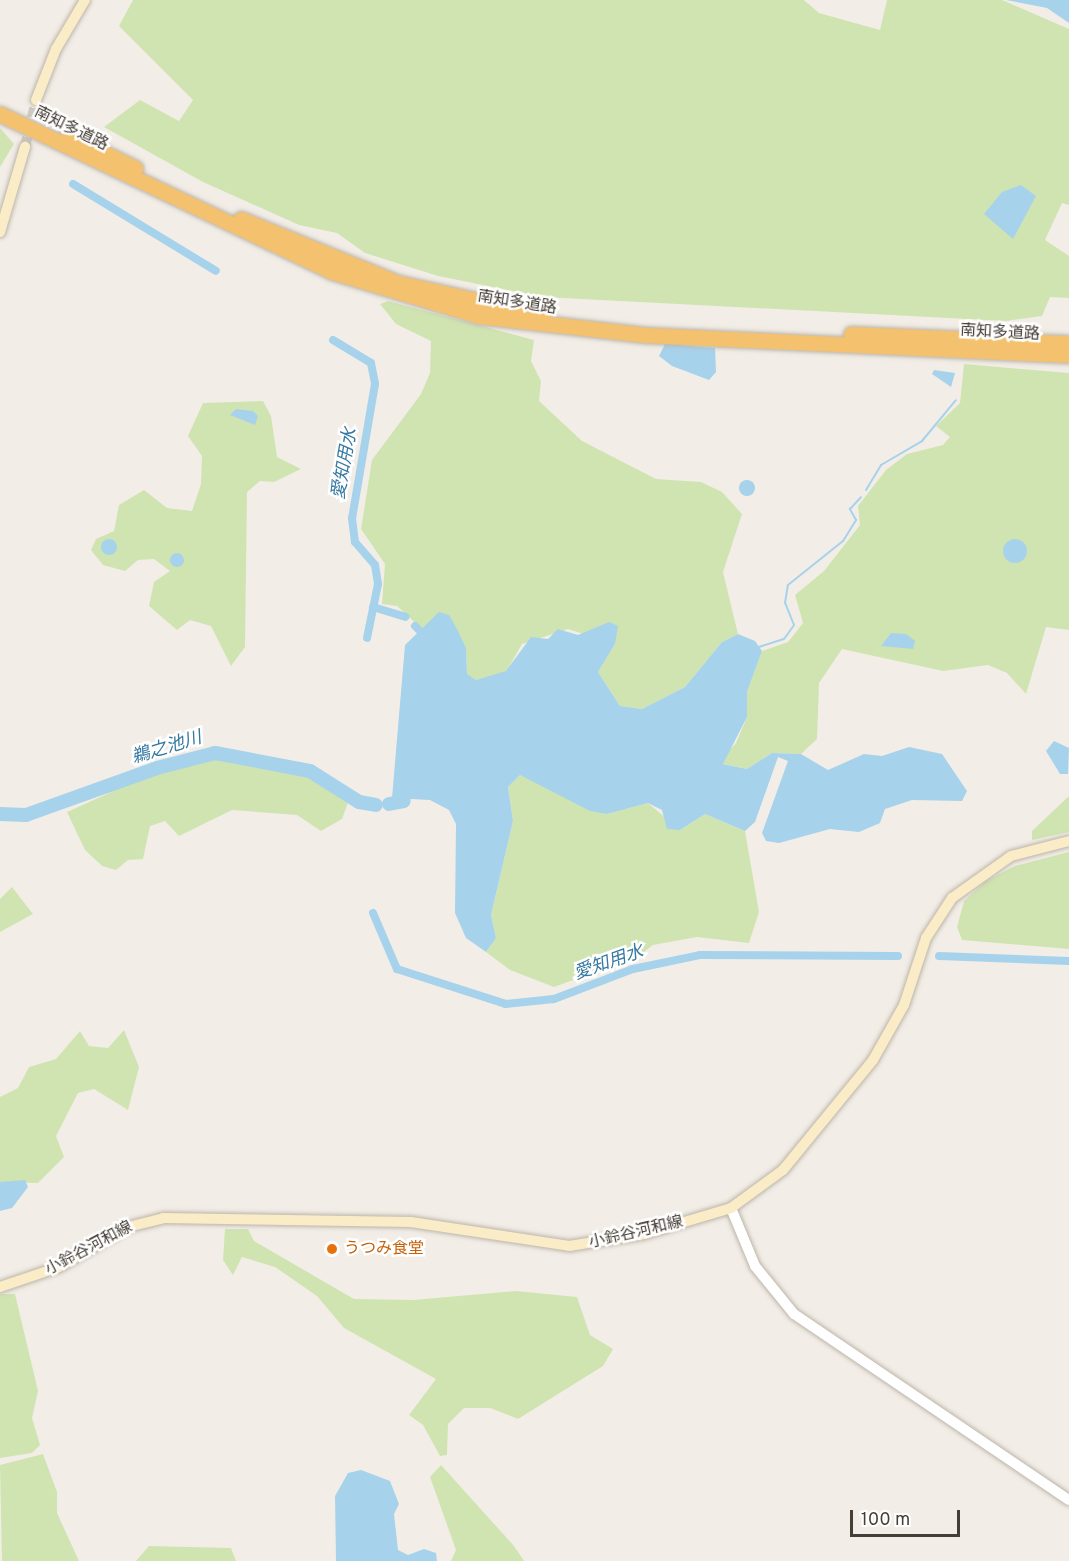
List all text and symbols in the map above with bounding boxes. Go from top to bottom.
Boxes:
street label: 南知多道路 [31,103,111,155]
street label: 南知多道路 [476,287,558,319]
street label: 南知多道路 [960,321,1040,345]
water label: 愛知用水 [329,427,363,501]
water label: 鵜之池川 [129,728,205,770]
water label: 愛知用水 [571,942,647,986]
street label: 小鈴谷河和線 [587,1213,685,1253]
street label: 小鈴谷河和線 [42,1218,136,1280]
place label: うつみ食堂 [344,1239,424,1259]
marker: うつみ食堂 [325,1242,339,1256]
scale bar [853,1498,962,1536]
text: 100 m [861,1509,910,1532]

